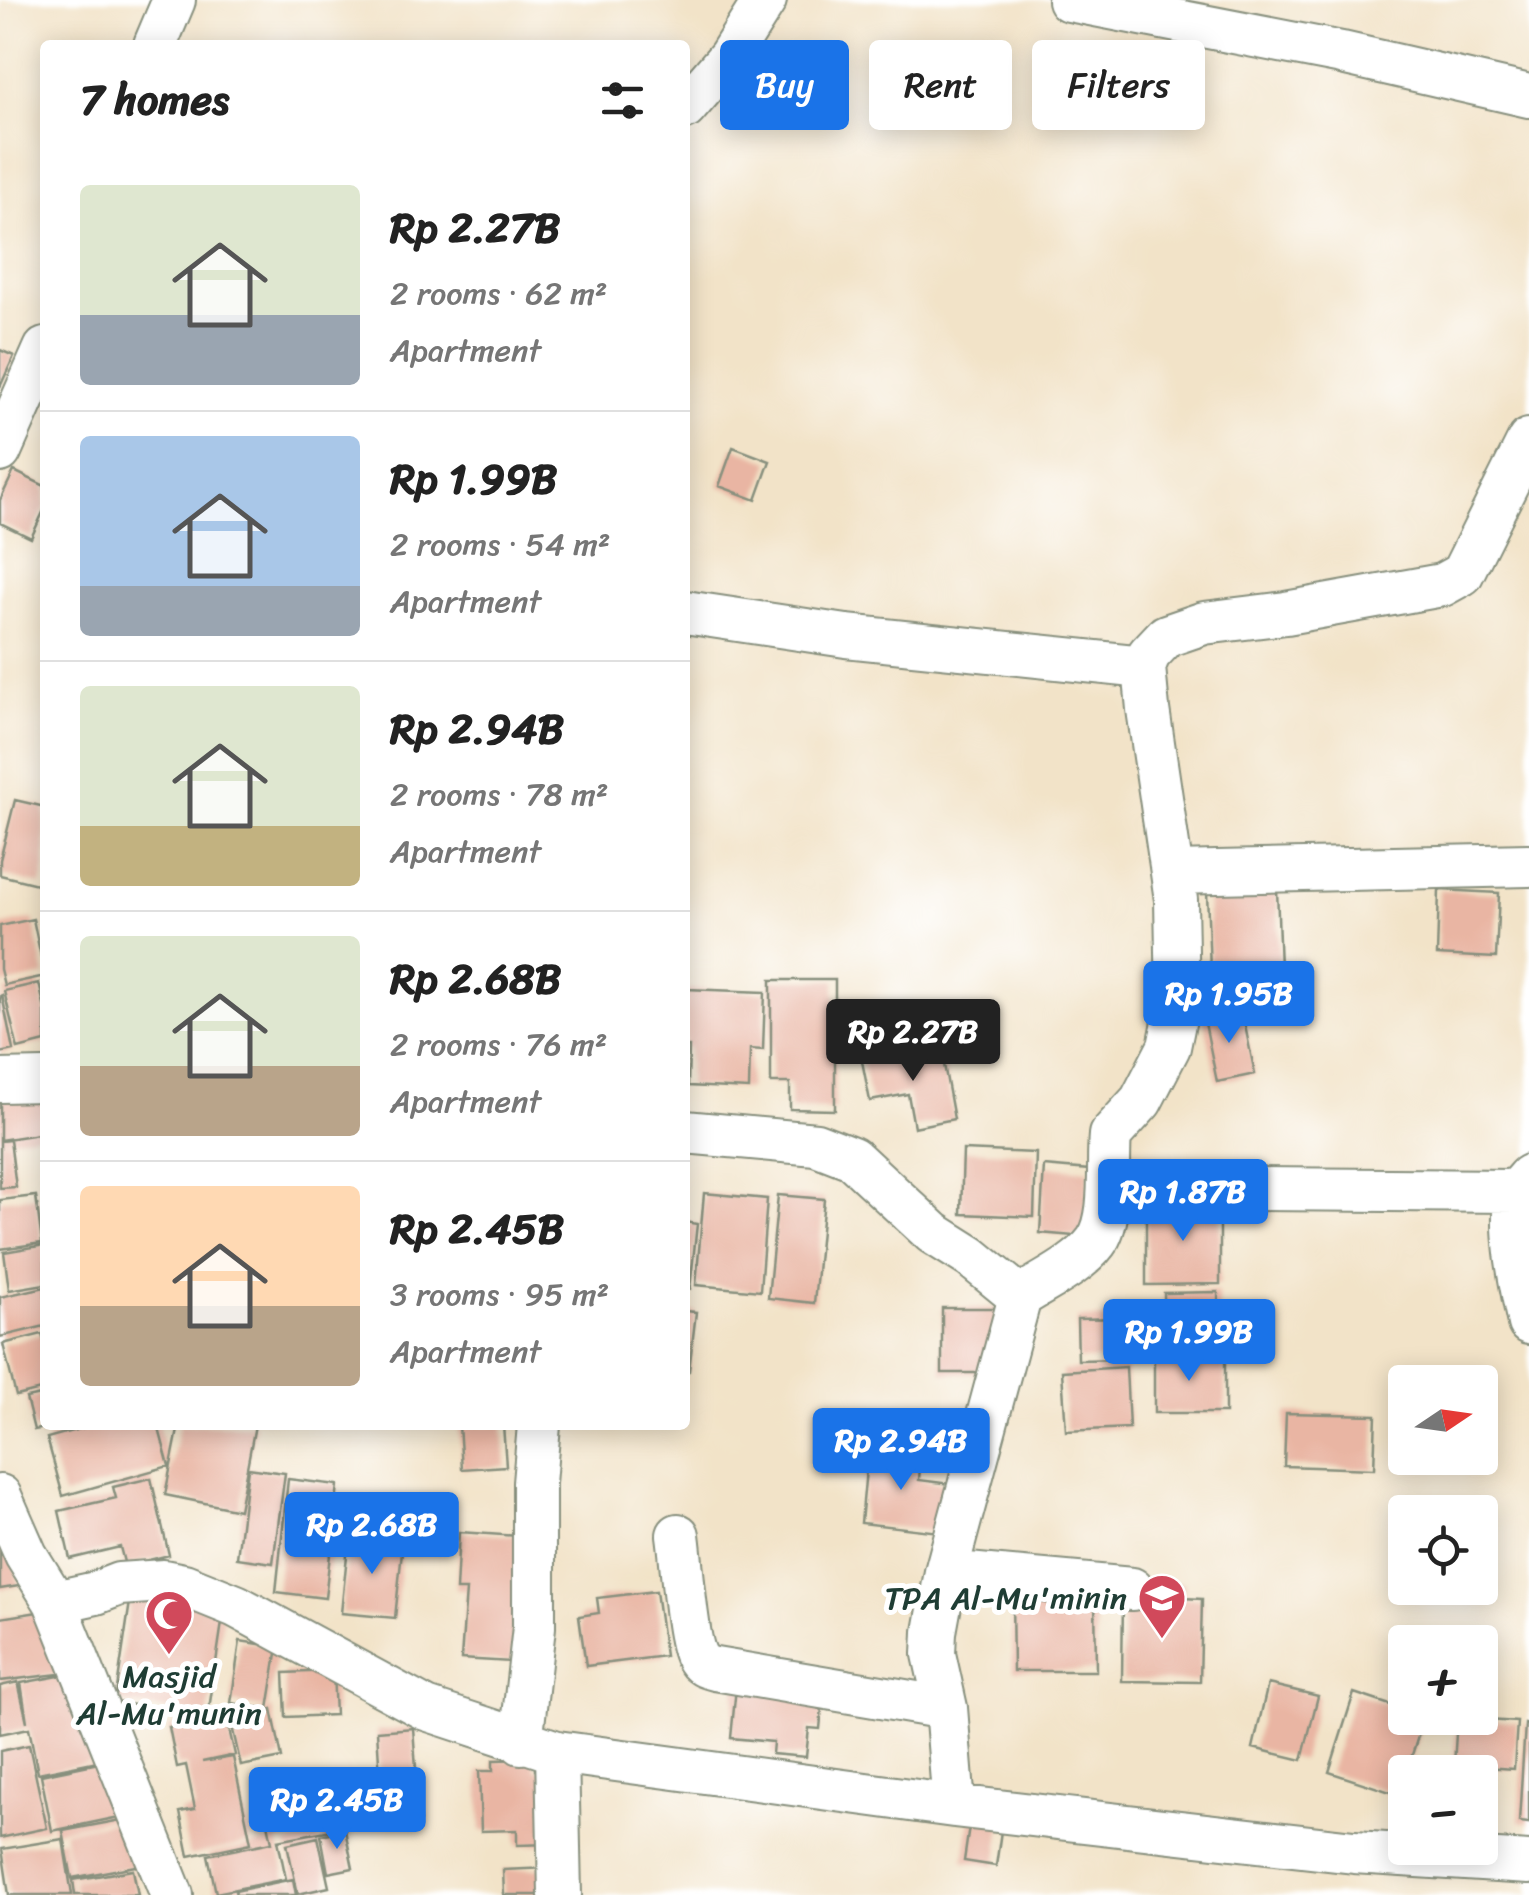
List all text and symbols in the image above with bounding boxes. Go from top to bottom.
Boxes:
chip: Buy [720,40,849,130]
chip: Rent [869,40,1012,130]
chip: Filters [1032,40,1205,130]
text: 7 homes [80,63,229,137]
icon: filters [595,73,650,128]
text: Rp 2.27B [390,191,560,265]
icon: home [160,225,280,345]
text: 2 rooms · 62 m² [390,265,607,322]
text: Apartment [390,322,541,379]
text: Rp 1.99B [390,442,557,516]
icon: home [160,476,280,596]
text: 2 rooms · 54 m² [390,516,610,573]
text: Apartment [390,573,541,630]
text: Rp 2.94B [390,692,564,766]
icon: home [160,726,280,846]
text: 2 rooms · 78 m² [390,766,608,823]
text: Apartment [390,823,541,880]
text: Rp 2.68B [390,942,561,1016]
pin: Rp 1.95B [1126,961,1332,1046]
text: Rp 1.95B [1165,965,1293,1022]
icon: home [160,976,280,1096]
pin: Rp 2.27B [810,999,1016,1084]
text: Rp 2.27B [848,1003,978,1060]
text: 2 rooms · 76 m² [390,1016,607,1073]
text: Apartment [390,1073,541,1130]
pin: Rp 1.87B [1080,1159,1286,1244]
text: Rp 1.87B [1120,1163,1246,1220]
text: Rp 2.45B [390,1192,564,1266]
icon: home [160,1226,280,1346]
text: 3 rooms · 95 m² [390,1266,609,1323]
pin: Rp 1.99B [1086,1299,1292,1384]
text: Rp 1.99B [1125,1303,1253,1360]
text: Apartment [390,1323,541,1380]
north arrow [1388,1365,1498,1475]
map controls [1388,1365,1498,1865]
pin: Rp 2.94B [798,1408,1004,1493]
text: Rp 2.94B [835,1412,967,1469]
pin: Rp 2.68B [269,1492,475,1577]
button: locate [1388,1495,1498,1605]
text: Rp 2.68B [307,1496,437,1553]
place label: TPA Al-Mu'minin [884,1570,1127,1627]
school or university icon: TPA Al-Mu'minin [1136,1572,1188,1640]
mosque icon: Masjid Al-Mu'munin [143,1588,195,1656]
button: + [1388,1625,1498,1735]
place label: Masjid Al-Mu'munin [75,1648,262,1742]
button: − [1388,1755,1498,1865]
pin: Rp 2.45B [234,1767,440,1852]
text: Rp 2.45B [271,1771,403,1828]

